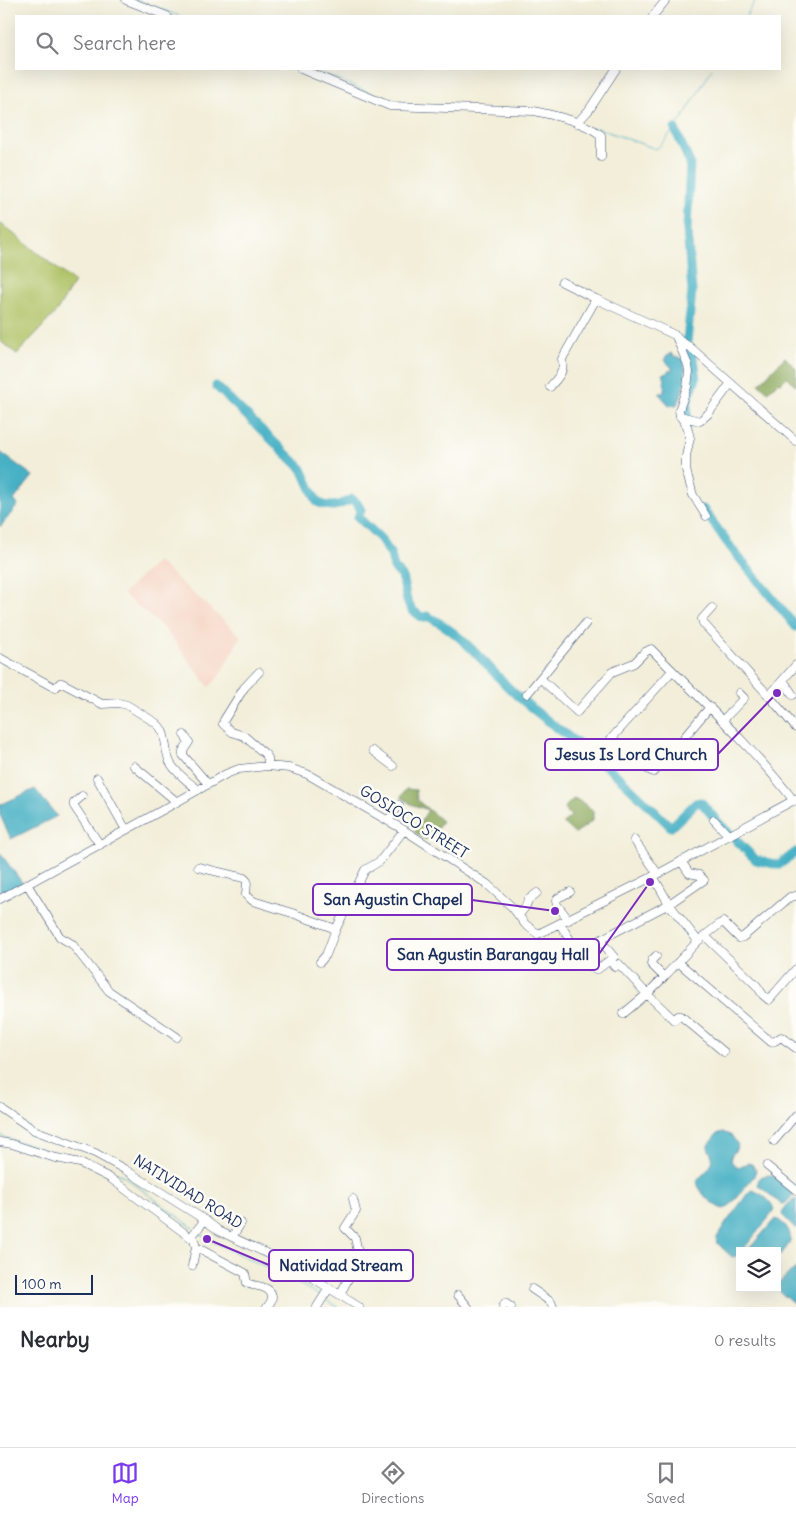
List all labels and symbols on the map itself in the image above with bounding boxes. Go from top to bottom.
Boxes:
callout: Jesus Is Lord Church [545,739,718,770]
text: Jesus Is Lord Church [555,744,707,764]
street label: GOSIOCO STREET [356,781,472,863]
callout: San Agustin Chapel [313,884,472,915]
text: San Agustin Chapel [323,889,463,910]
callout: San Agustin Barangay Hall [387,939,599,970]
text: San Agustin Barangay Hall [397,944,589,965]
street label: NATIVIDAD ROAD [130,1150,246,1233]
callout: Natividad Stream [269,1250,413,1281]
text: Natividad Stream [279,1255,403,1275]
scale bar [15,1272,92,1295]

